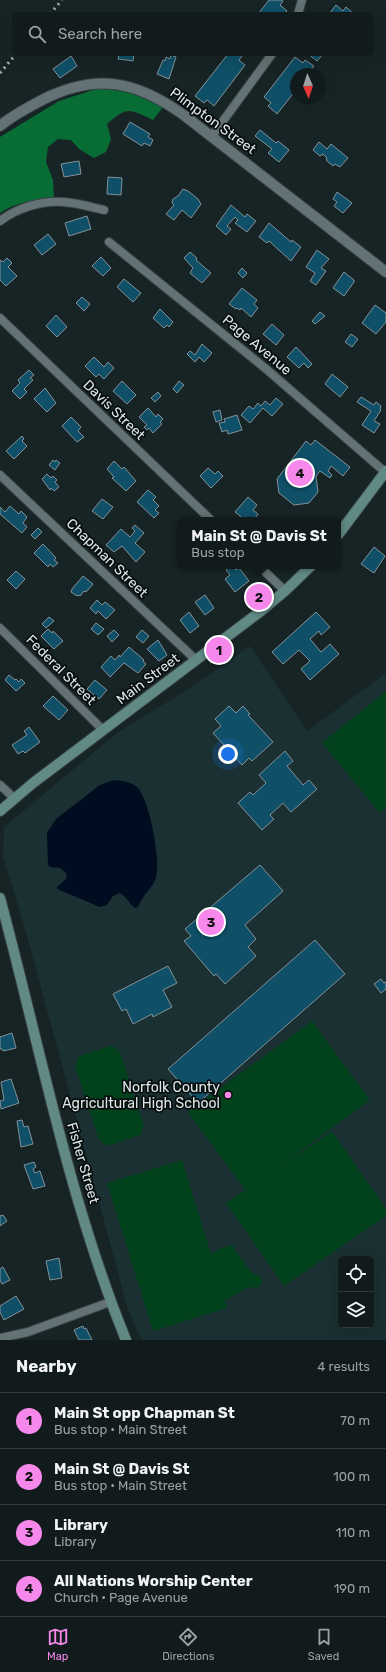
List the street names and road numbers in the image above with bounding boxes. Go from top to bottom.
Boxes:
street label: Plimpton Street [167,84,260,158]
street label: Page Avenue [219,311,295,379]
street label: Davis Street [80,376,149,444]
street label: Chapman Street [63,515,152,601]
street label: Federal Street [22,631,100,709]
street label: Main Street [113,649,183,708]
street label: Fisher Street [63,1120,103,1206]

